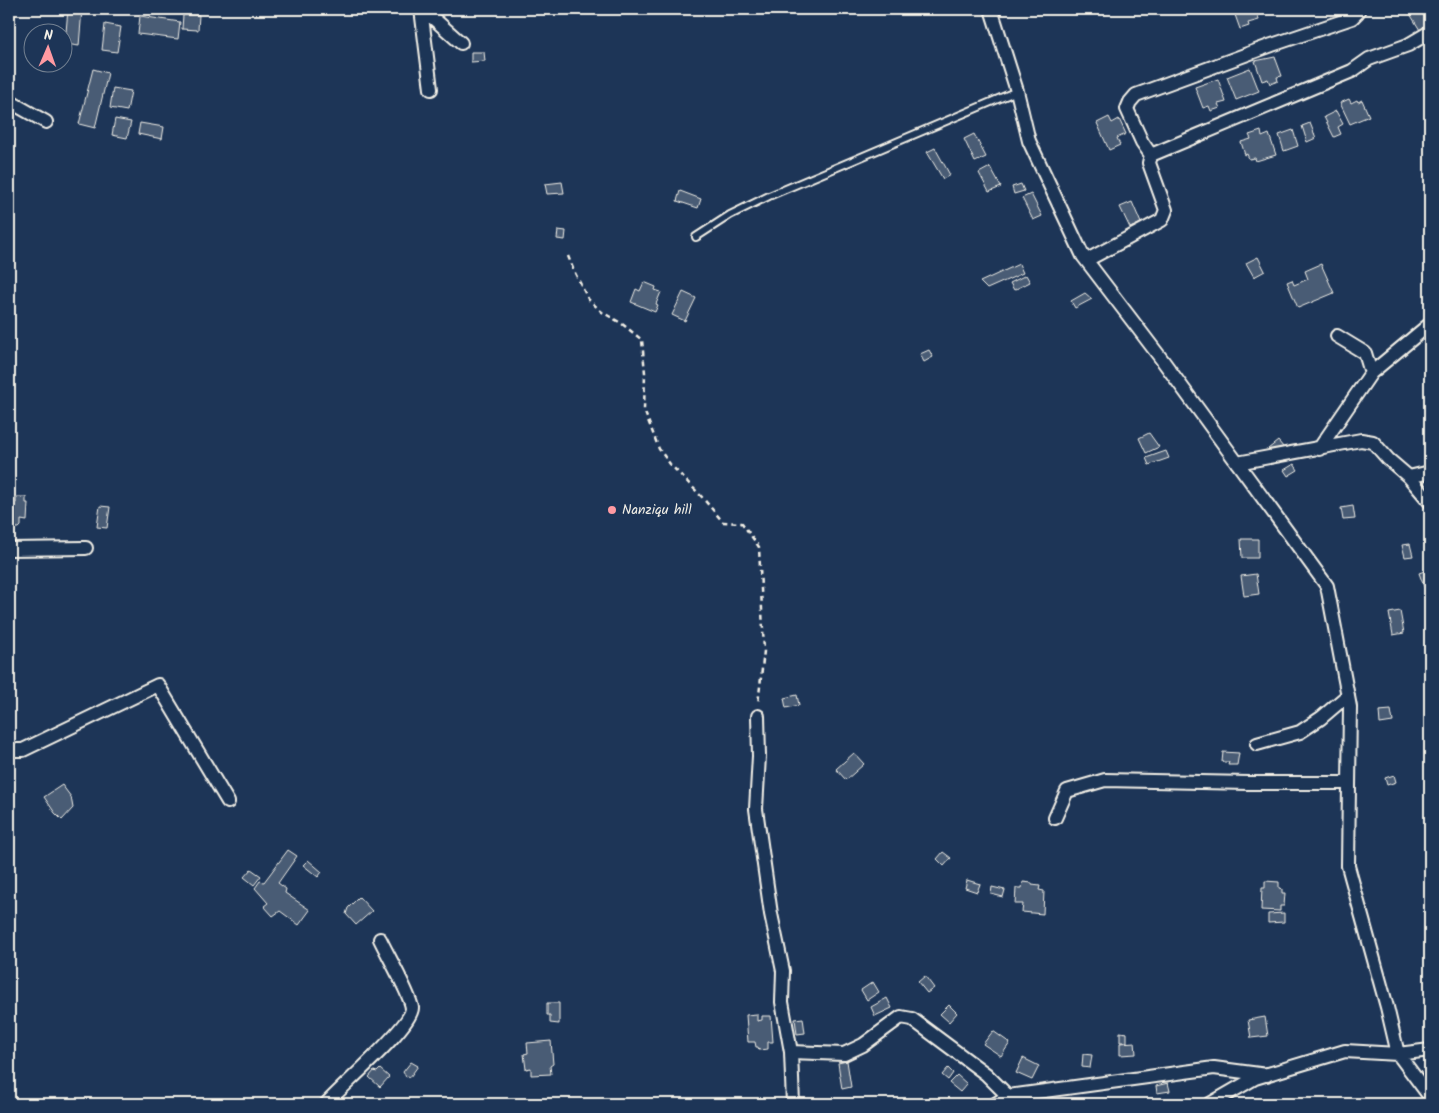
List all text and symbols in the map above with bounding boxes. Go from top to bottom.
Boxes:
north arrow [22,22,72,72]
text: N [44,25,53,47]
place label: Nanziqu hill [622,499,692,521]
marker: Nanziqu hill [606,504,618,516]

